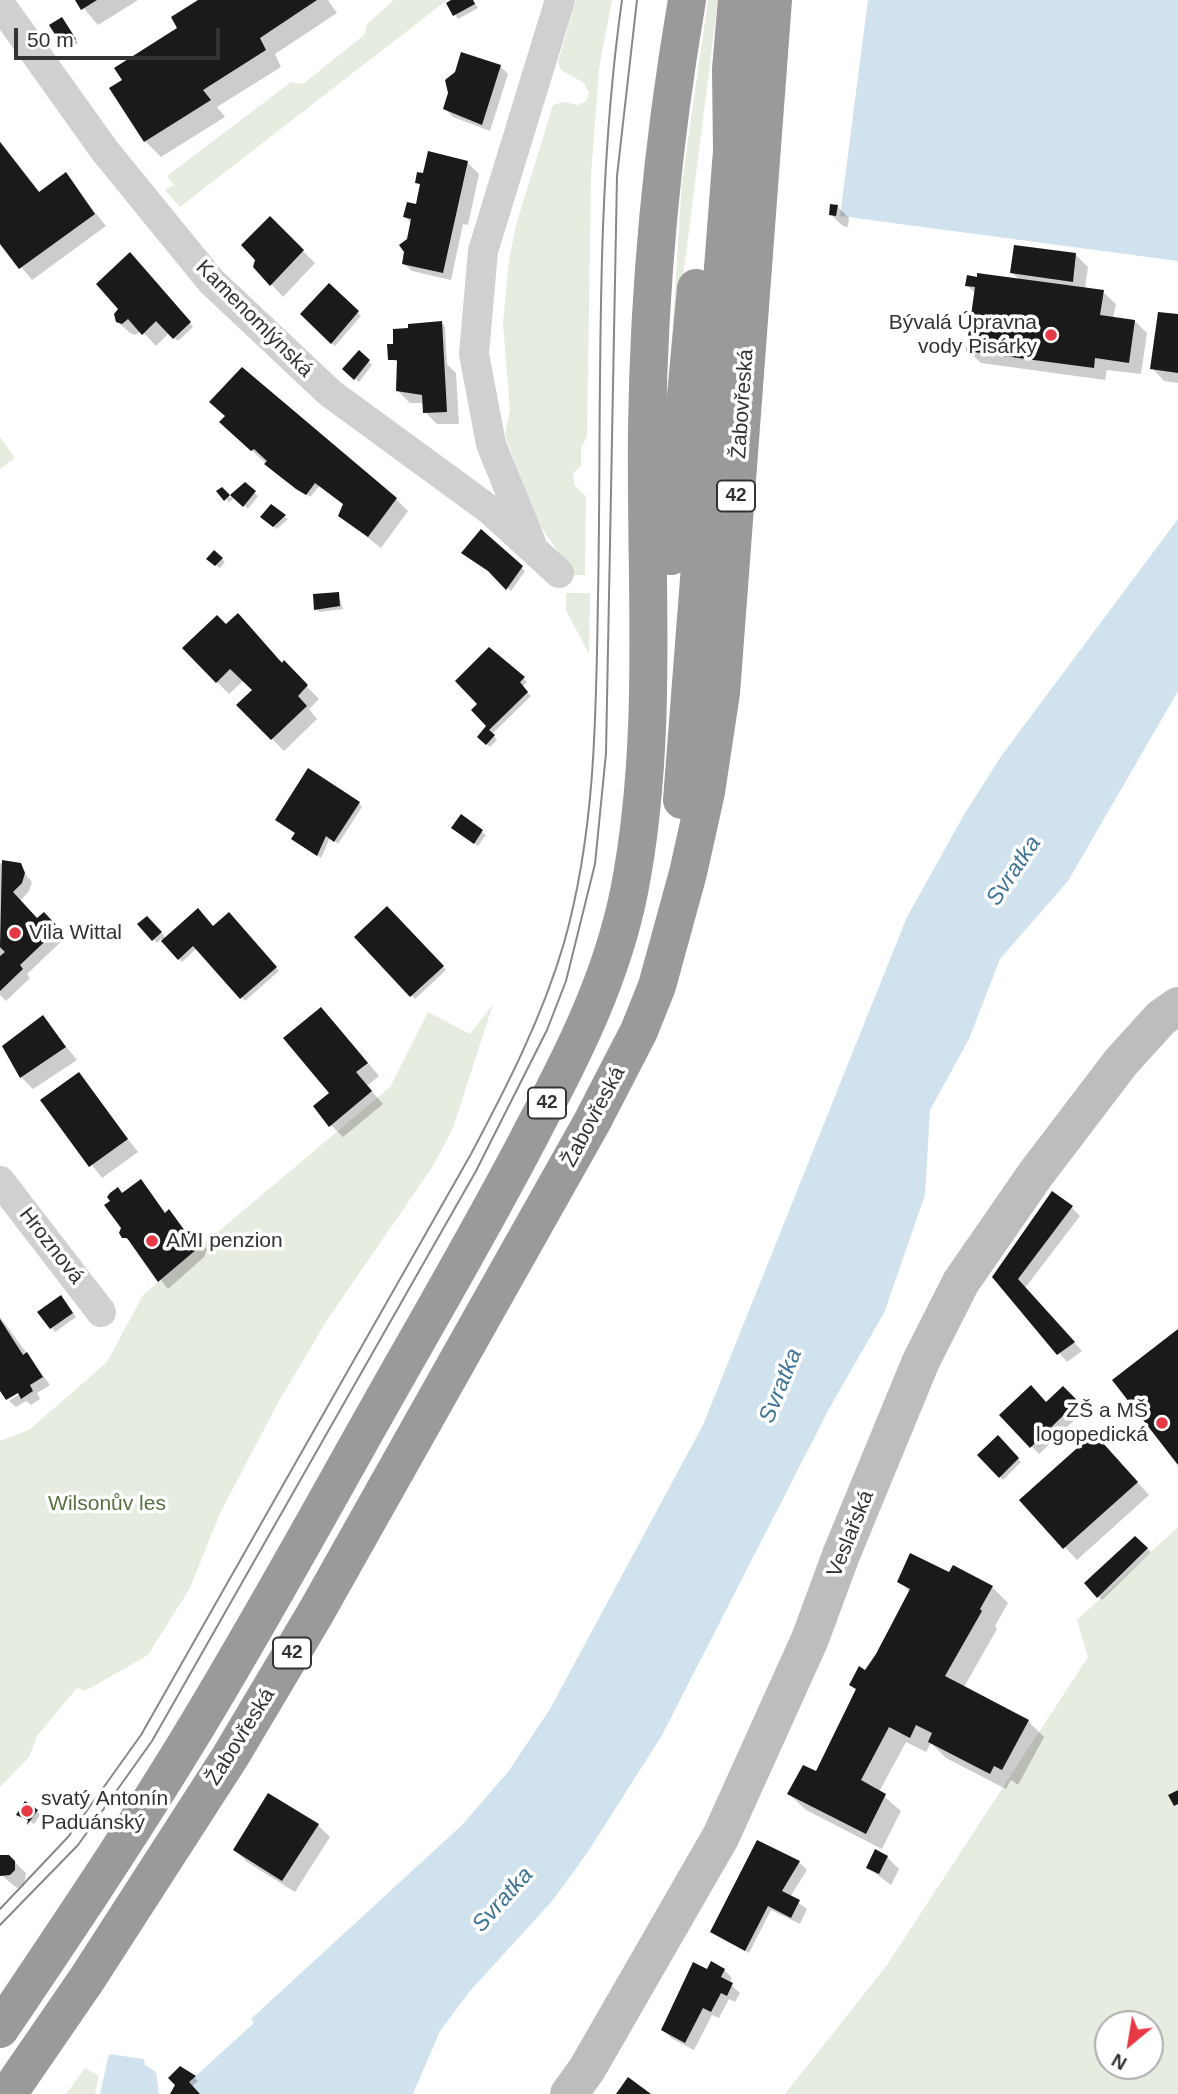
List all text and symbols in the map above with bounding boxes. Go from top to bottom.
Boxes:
scale bar [18,14,224,58]
text: 50 m [27,28,74,51]
street label: Kamenomlýnská [190,255,318,383]
place label: Bývalá Úpravna vody Pisárky [889,310,1037,360]
marker: Bývalá Úpravna vody Pisárky [1043,327,1059,343]
street label: Žabovřeská [727,348,759,460]
road number: 42 [717,481,755,512]
water label: Svratka [981,831,1047,911]
place label: Vila Wittal [29,920,122,946]
marker: Vila Wittal [7,925,23,941]
street label: Žabovřeská [557,1063,631,1171]
road number: 42 [528,1088,566,1119]
street label: Hroznová [13,1203,89,1289]
place label: AMI penzion [166,1228,283,1254]
marker: AMI penzion [144,1233,160,1249]
water label: Svratka [754,1345,808,1427]
place label: ZŠ a MŠ logopedická [1036,1398,1148,1448]
marker: ZŠ a MŠ logopedická [1154,1415,1170,1431]
street label: Veslařská [822,1487,880,1581]
park label: Wilsonův les [48,1491,166,1517]
road number: 42 [273,1638,311,1668]
street label: Žabovřeská [201,1684,281,1790]
place label: svatý Antonín Paduánský [41,1786,168,1836]
marker: svatý Antonín Paduánský [19,1803,35,1819]
water label: Svratka [467,1862,539,1938]
north arrow [1094,2010,1164,2080]
text: N [1108,2049,1130,2074]

